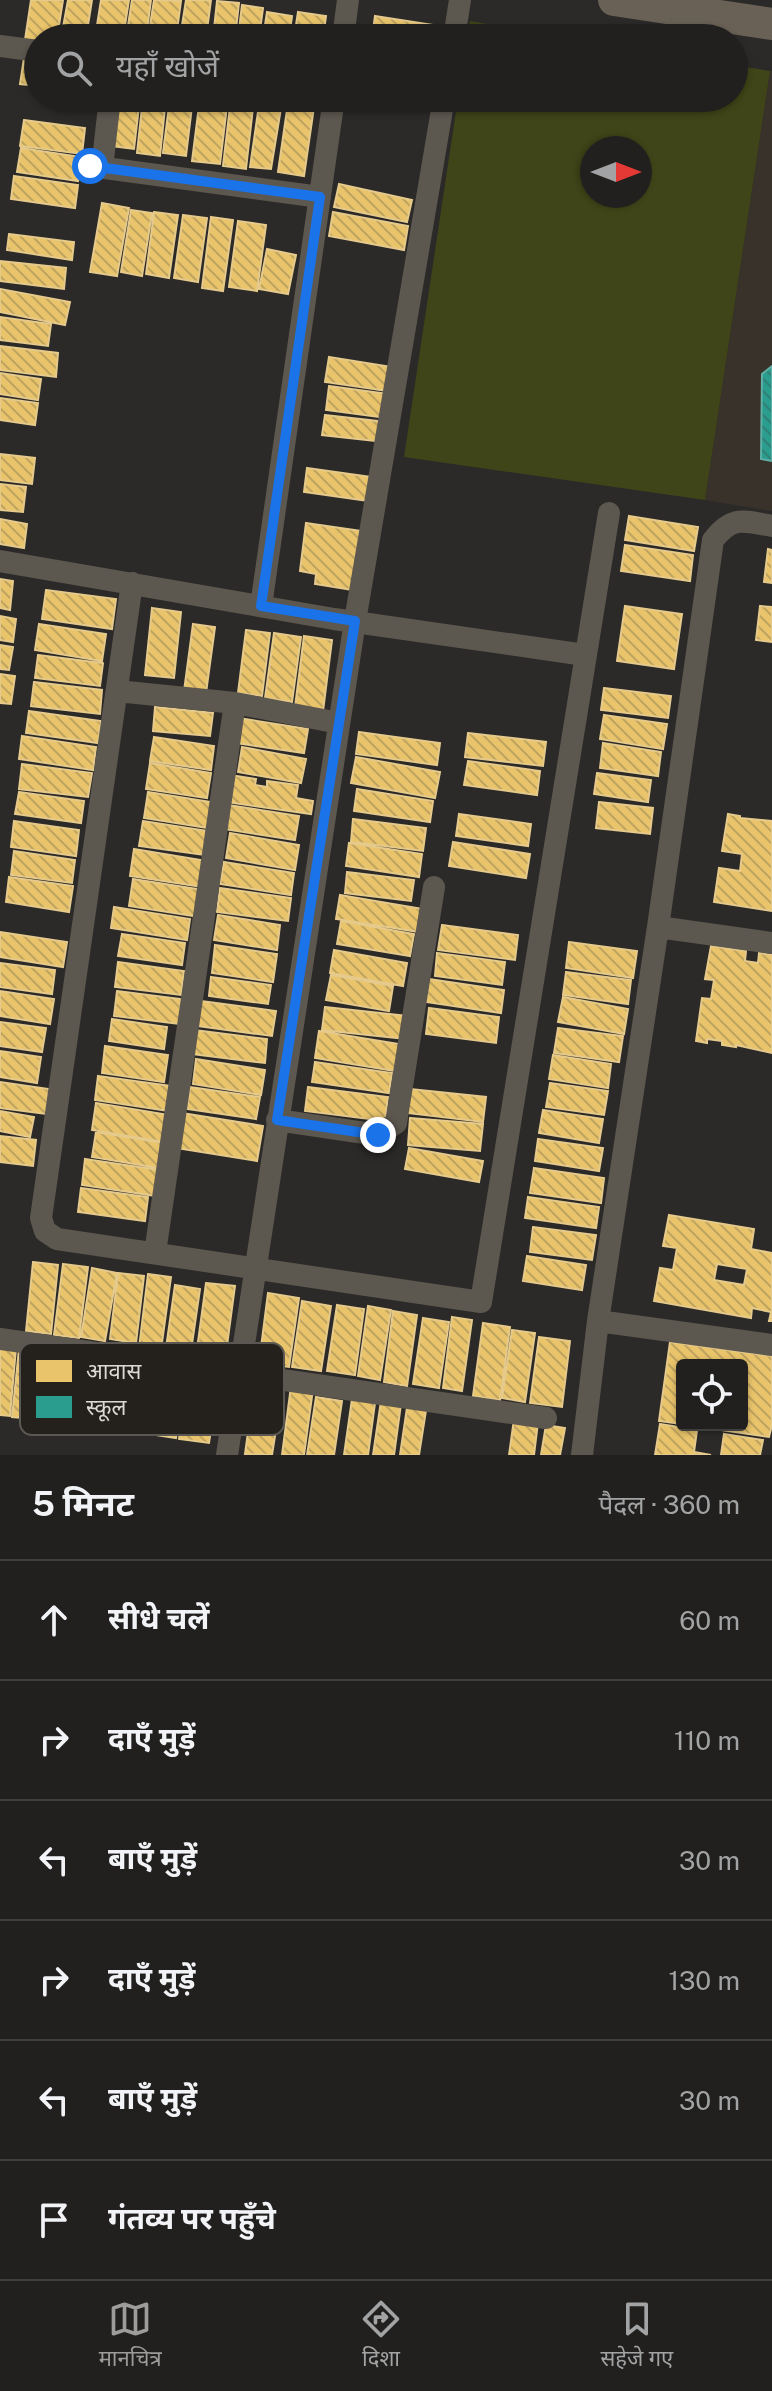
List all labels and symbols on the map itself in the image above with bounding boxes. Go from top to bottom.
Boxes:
north arrow [580,136,652,208]
route start [72,148,108,184]
route end [360,1117,396,1153]
legend [20,1343,284,1435]
text: आवास [86,1358,142,1384]
text: स्कूल [86,1394,127,1422]

